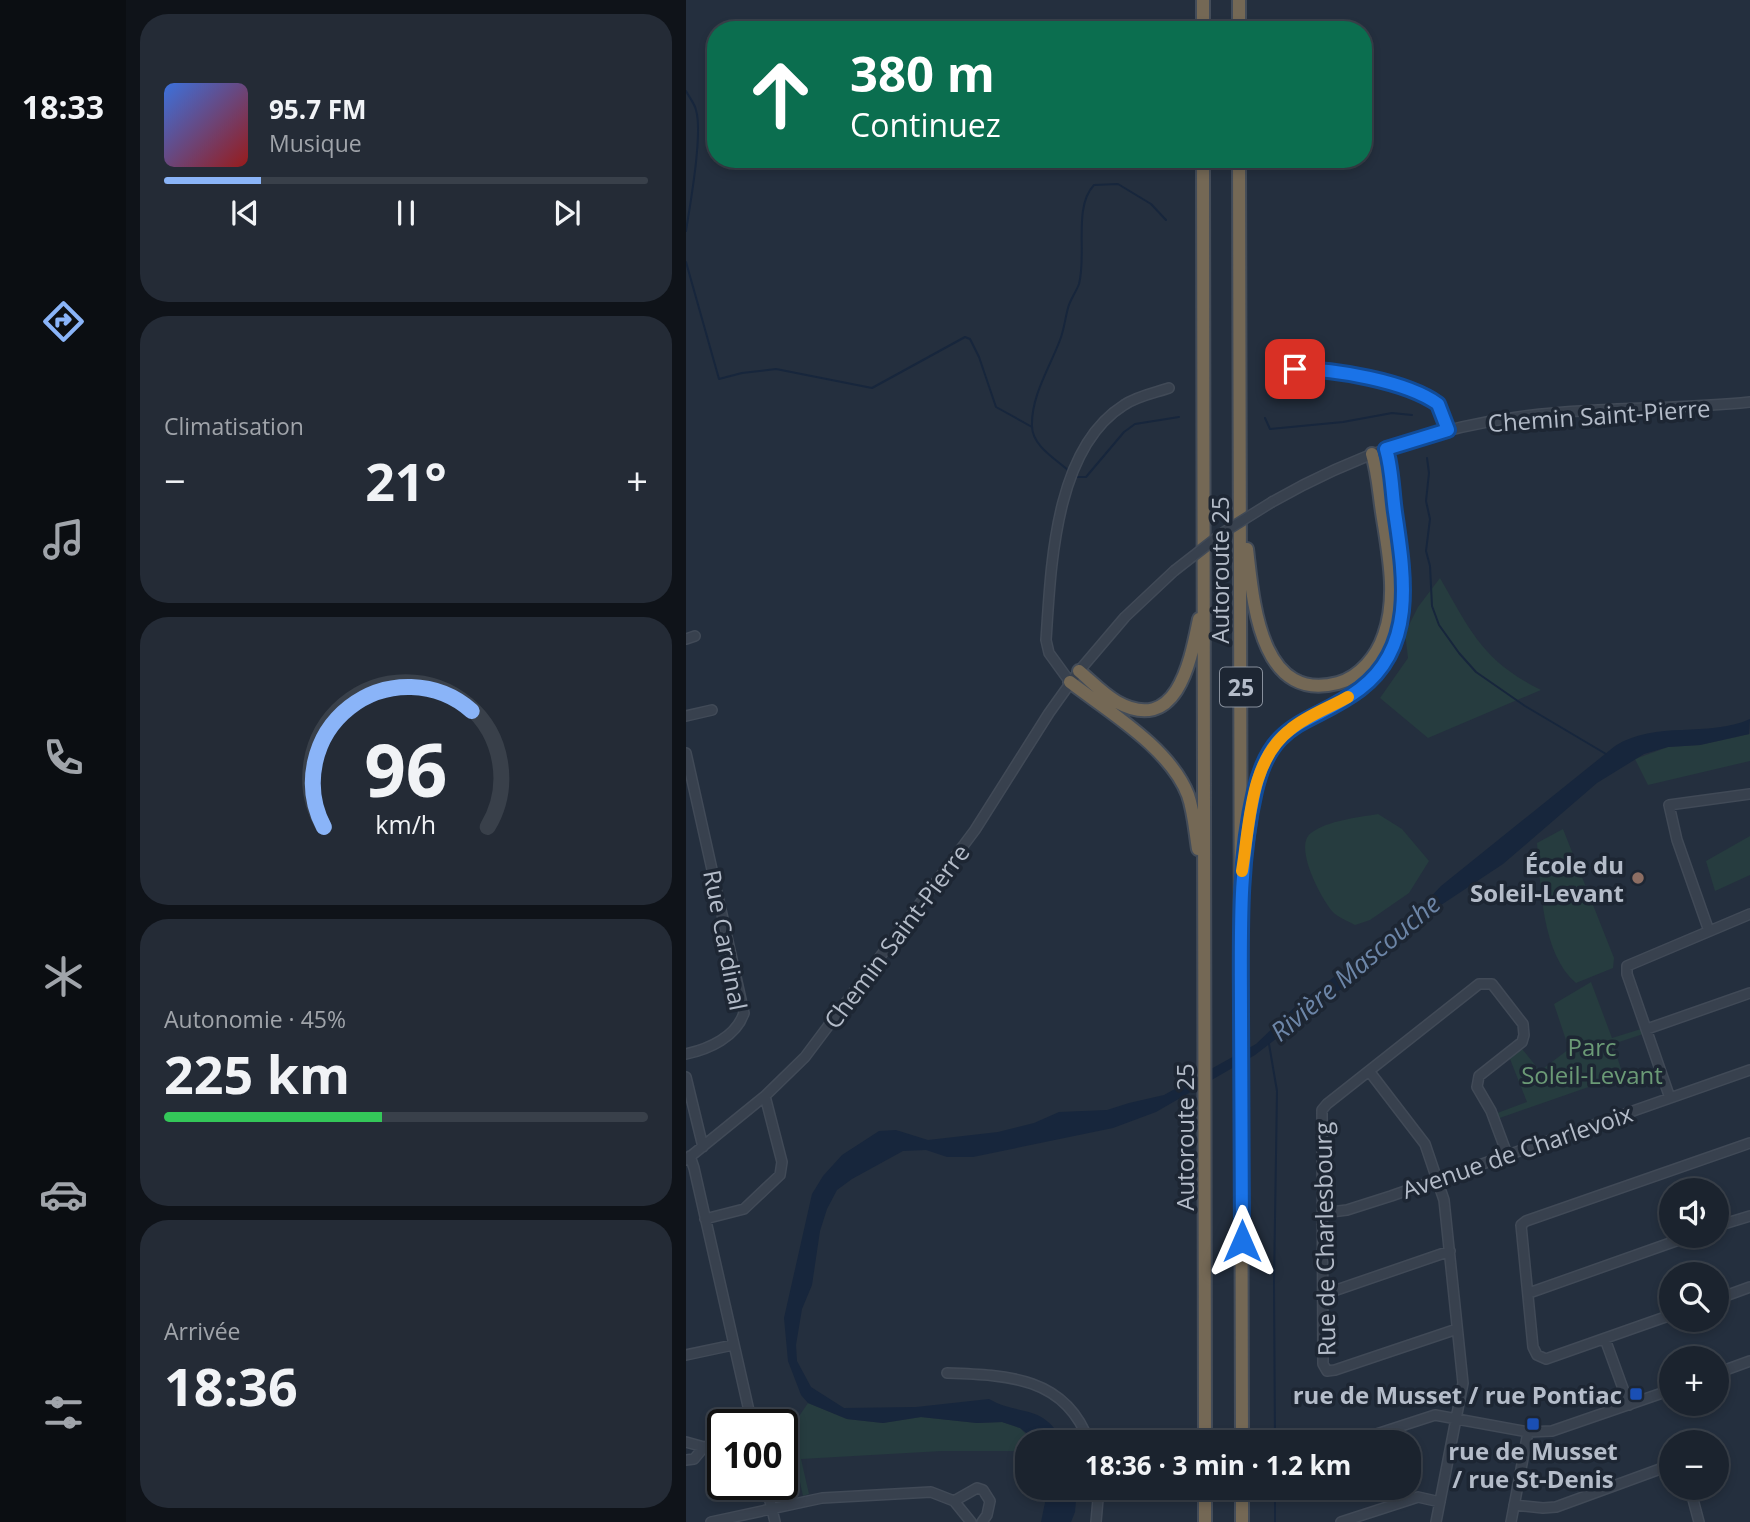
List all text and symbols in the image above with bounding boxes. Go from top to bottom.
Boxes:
text: 380 m [850,40,995,106]
icon: ahead [735,49,826,140]
text: 18:33 [22,85,104,128]
text: 95.7 FM [269,91,367,127]
text: Continuez [850,103,1001,146]
text: Musique [269,127,362,159]
icon: previous [226,194,264,232]
icon: pause [387,194,425,232]
icon: next [548,194,586,232]
icon: directions [39,297,88,346]
pin [1265,339,1325,399]
icon: arrive [1276,350,1314,388]
street label: Chemin Saint-Pierre [1487,391,1711,439]
text: Climatisation [164,410,304,442]
text: 21° [365,445,447,516]
text: − [164,454,186,506]
text: + [626,454,648,506]
street label: Autoroute 25 [1203,496,1236,644]
icon: music [39,515,88,564]
road number: 25 [1220,667,1262,706]
text: 96 [364,719,448,818]
icon: phone [39,733,88,782]
text: km/h [376,807,436,841]
street label: Chemin Saint-Pierre [816,837,976,1035]
place label: École du Soleil-Levant [1470,848,1624,909]
street label: Rue Cardinal [696,867,756,1013]
marker: École du Soleil-Levant [1630,870,1646,886]
water label: Rivière Mascouche [1262,885,1448,1049]
icon: climate [39,952,88,1001]
text: Autonomie · 45% [164,1003,346,1035]
park label: Parc Soleil-Levant [1521,1030,1663,1091]
text: 225 km [164,1038,350,1109]
street label: Autoroute 25 [1168,1063,1201,1211]
street label: Avenue de Charlevoix [1397,1096,1637,1206]
street label: Rue de Charlesbourg [1305,1122,1343,1356]
icon: car [39,1170,88,1219]
map controls [1659,1178,1729,1500]
button: sound [1659,1178,1729,1248]
position arrow [1205,1204,1279,1278]
button: search [1659,1262,1729,1332]
text: Arrivée [164,1315,240,1347]
button: + [1659,1346,1729,1416]
text: 18:36 [164,1350,298,1421]
place label: rue de Musset / rue Pontiac [1293,1378,1622,1411]
marker: rue de Musset / rue Pontiac [1628,1386,1644,1402]
icon: filters [39,1388,88,1437]
speed limit sign: 100 [707,1409,798,1500]
marker: rue de Musset / rue St-Denis [1525,1416,1541,1432]
button: − [1659,1430,1729,1500]
place label: rue de Musset / rue St-Denis [1448,1434,1618,1495]
text: 18:36 · 3 min · 1.2 km [1085,1447,1351,1483]

